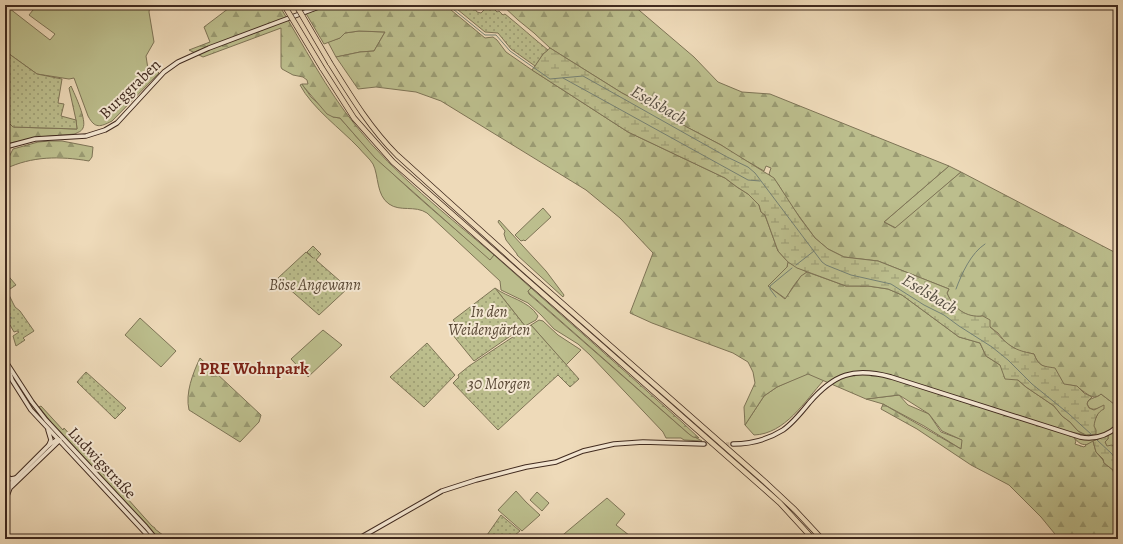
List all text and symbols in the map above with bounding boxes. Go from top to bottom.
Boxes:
street label: Burggraben [94,54,166,124]
water label: Eselsbach [627,80,691,130]
water label: Eselsbach [898,268,962,320]
park label: Böse Angewann [269,274,361,296]
park label: In den Weidengärten [448,301,530,341]
district label: PRE Wohnpark [199,357,309,380]
park label: 30 Morgen [467,373,530,395]
street label: Ludwigstraße [63,422,141,504]

